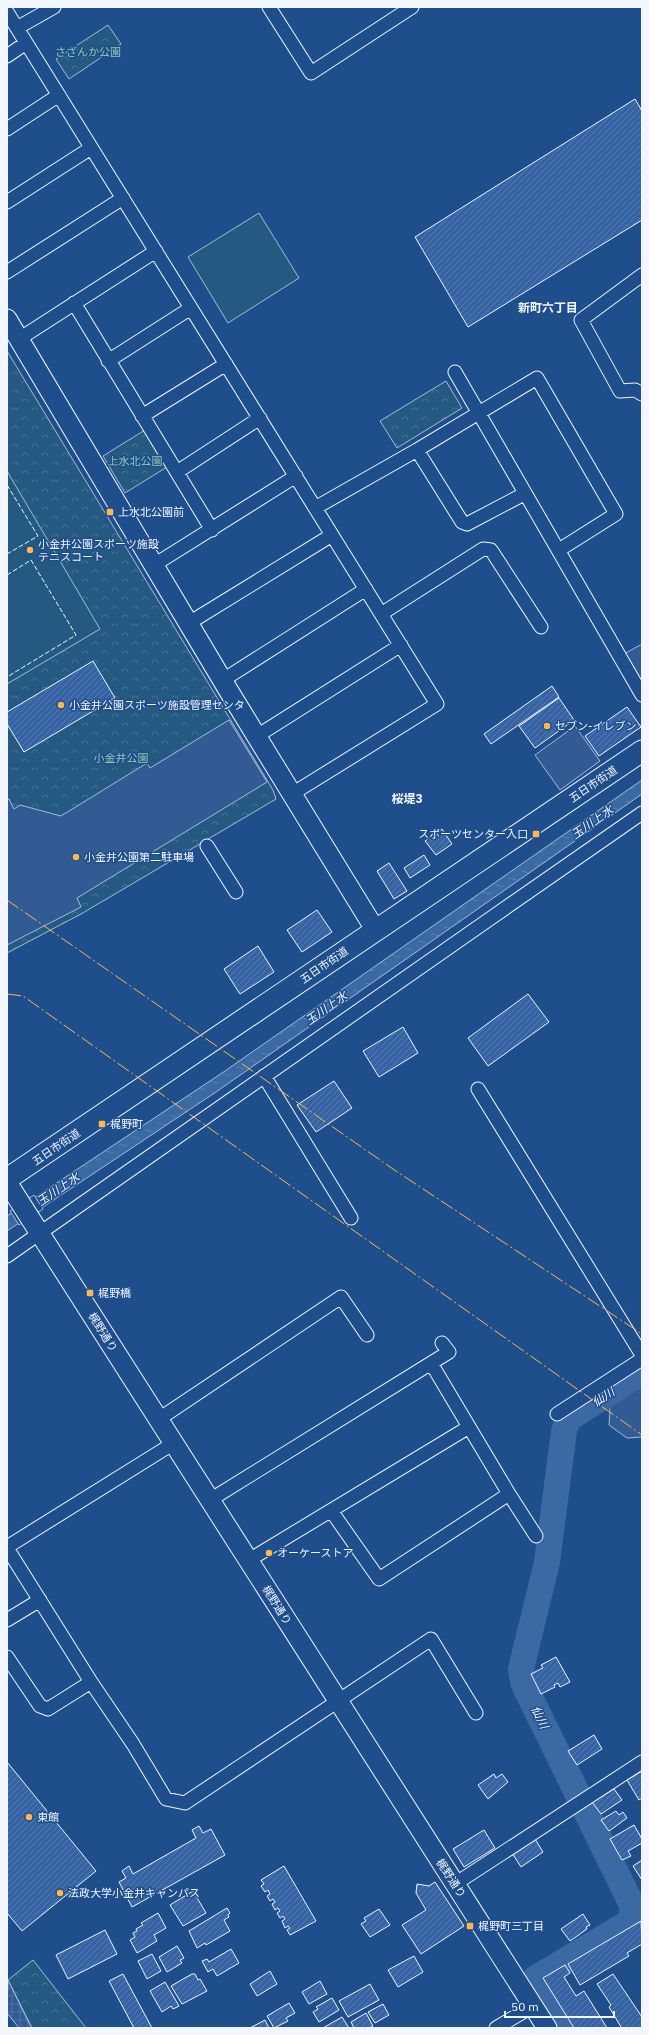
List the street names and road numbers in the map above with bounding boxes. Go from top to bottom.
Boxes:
street label: 五日市街道 [566,763,620,805]
street label: 五日市街道 [297,944,351,986]
street label: 五日市街道 [29,1126,83,1168]
street label: 梶野通り [85,1310,121,1354]
street label: 梶野通り [259,1583,295,1627]
street label: 梶野通り [433,1856,469,1900]

